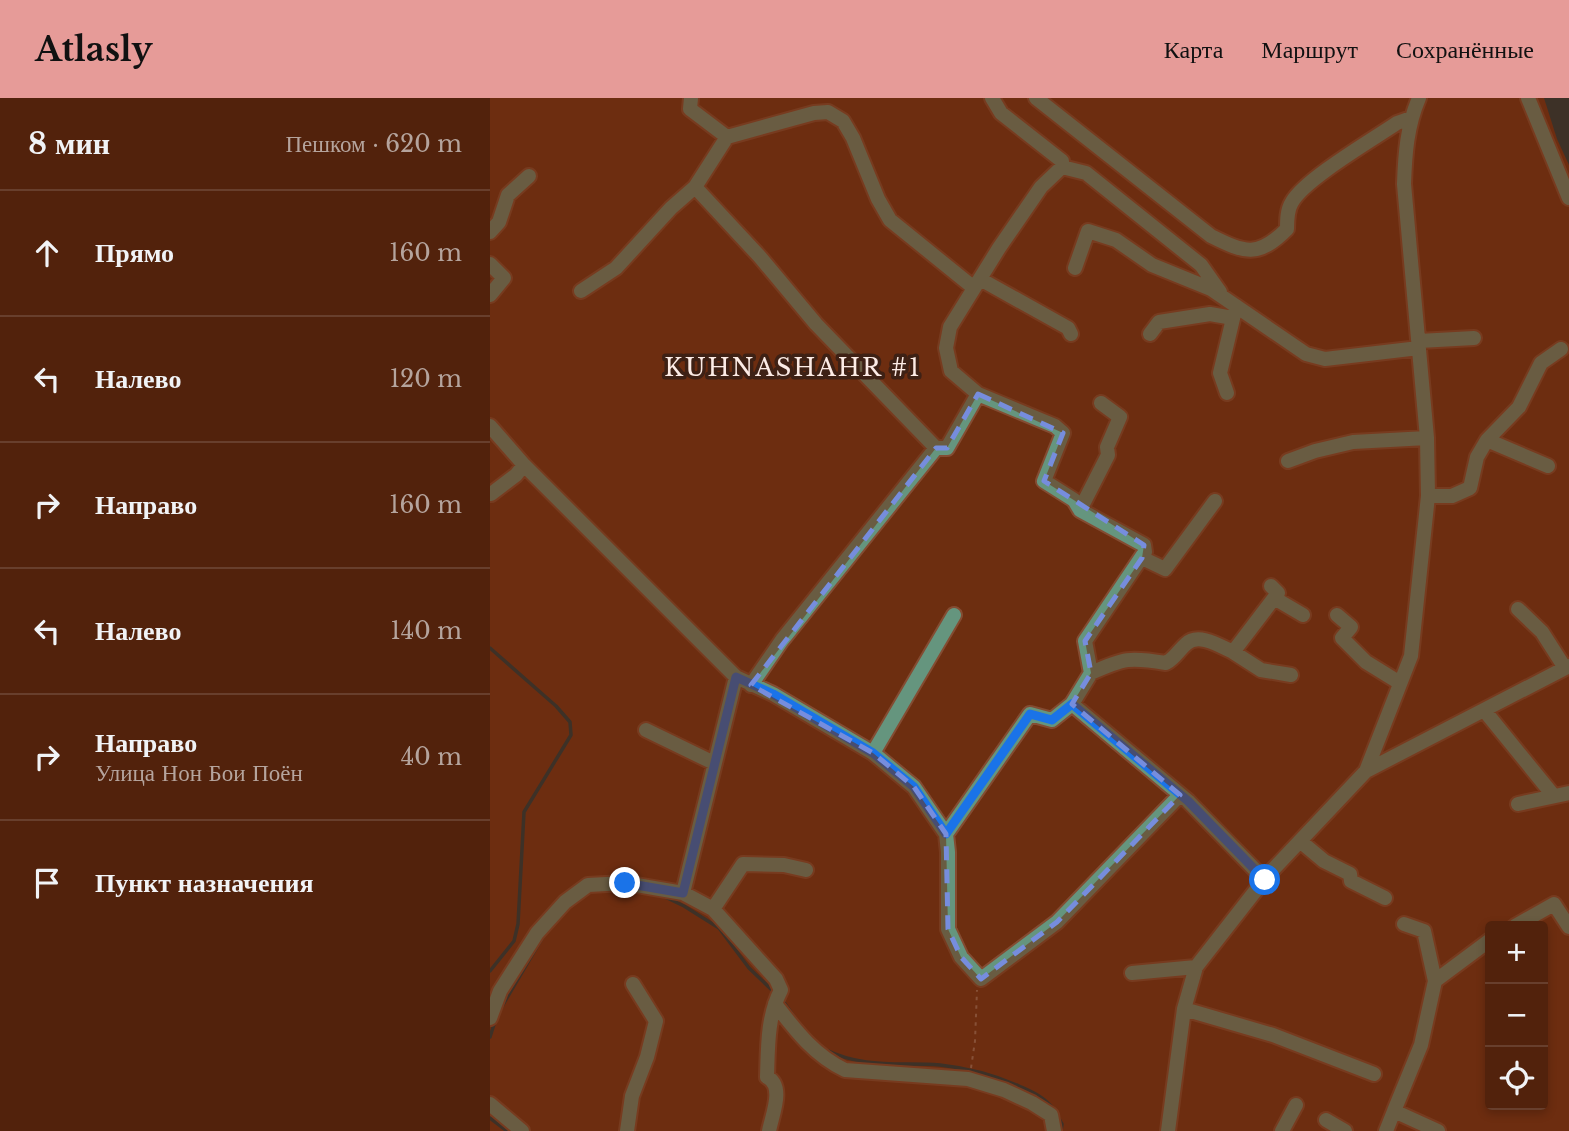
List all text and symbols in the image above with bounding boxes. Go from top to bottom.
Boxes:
text: Atlasly [35,29,153,70]
text: Карта [1164,35,1223,64]
text: Маршрут [1261,35,1358,64]
text: Сохранённые [1396,35,1534,64]
text: 8 мин [28,125,110,162]
text: Пешком · 620 m [285,130,462,158]
icon: ahead [28,234,66,272]
text: Прямо [95,237,174,269]
text: 160 m [389,239,462,267]
district label: KUHNASHAHR #1 [664,353,922,382]
icon: left [28,360,66,398]
text: Налево [95,363,181,395]
text: 120 m [390,365,462,393]
icon: right [28,486,66,524]
text: Направо [95,489,197,521]
text: 160 m [389,491,462,519]
icon: left [28,612,66,650]
text: Налево [95,615,181,647]
text: 140 m [391,617,462,645]
text: Направо [95,727,197,759]
icon: right [28,738,66,776]
text: 40 m [401,743,462,771]
text: Улица Нон Бои Поён [95,759,303,787]
icon: arrive [28,864,66,902]
route start [1249,864,1280,895]
text: Пункт назначения [95,867,313,899]
route end [609,867,640,898]
map controls [1485,921,1548,1110]
button: + [1485,921,1548,984]
button: − [1485,984,1548,1047]
button: locate [1485,1047,1548,1110]

